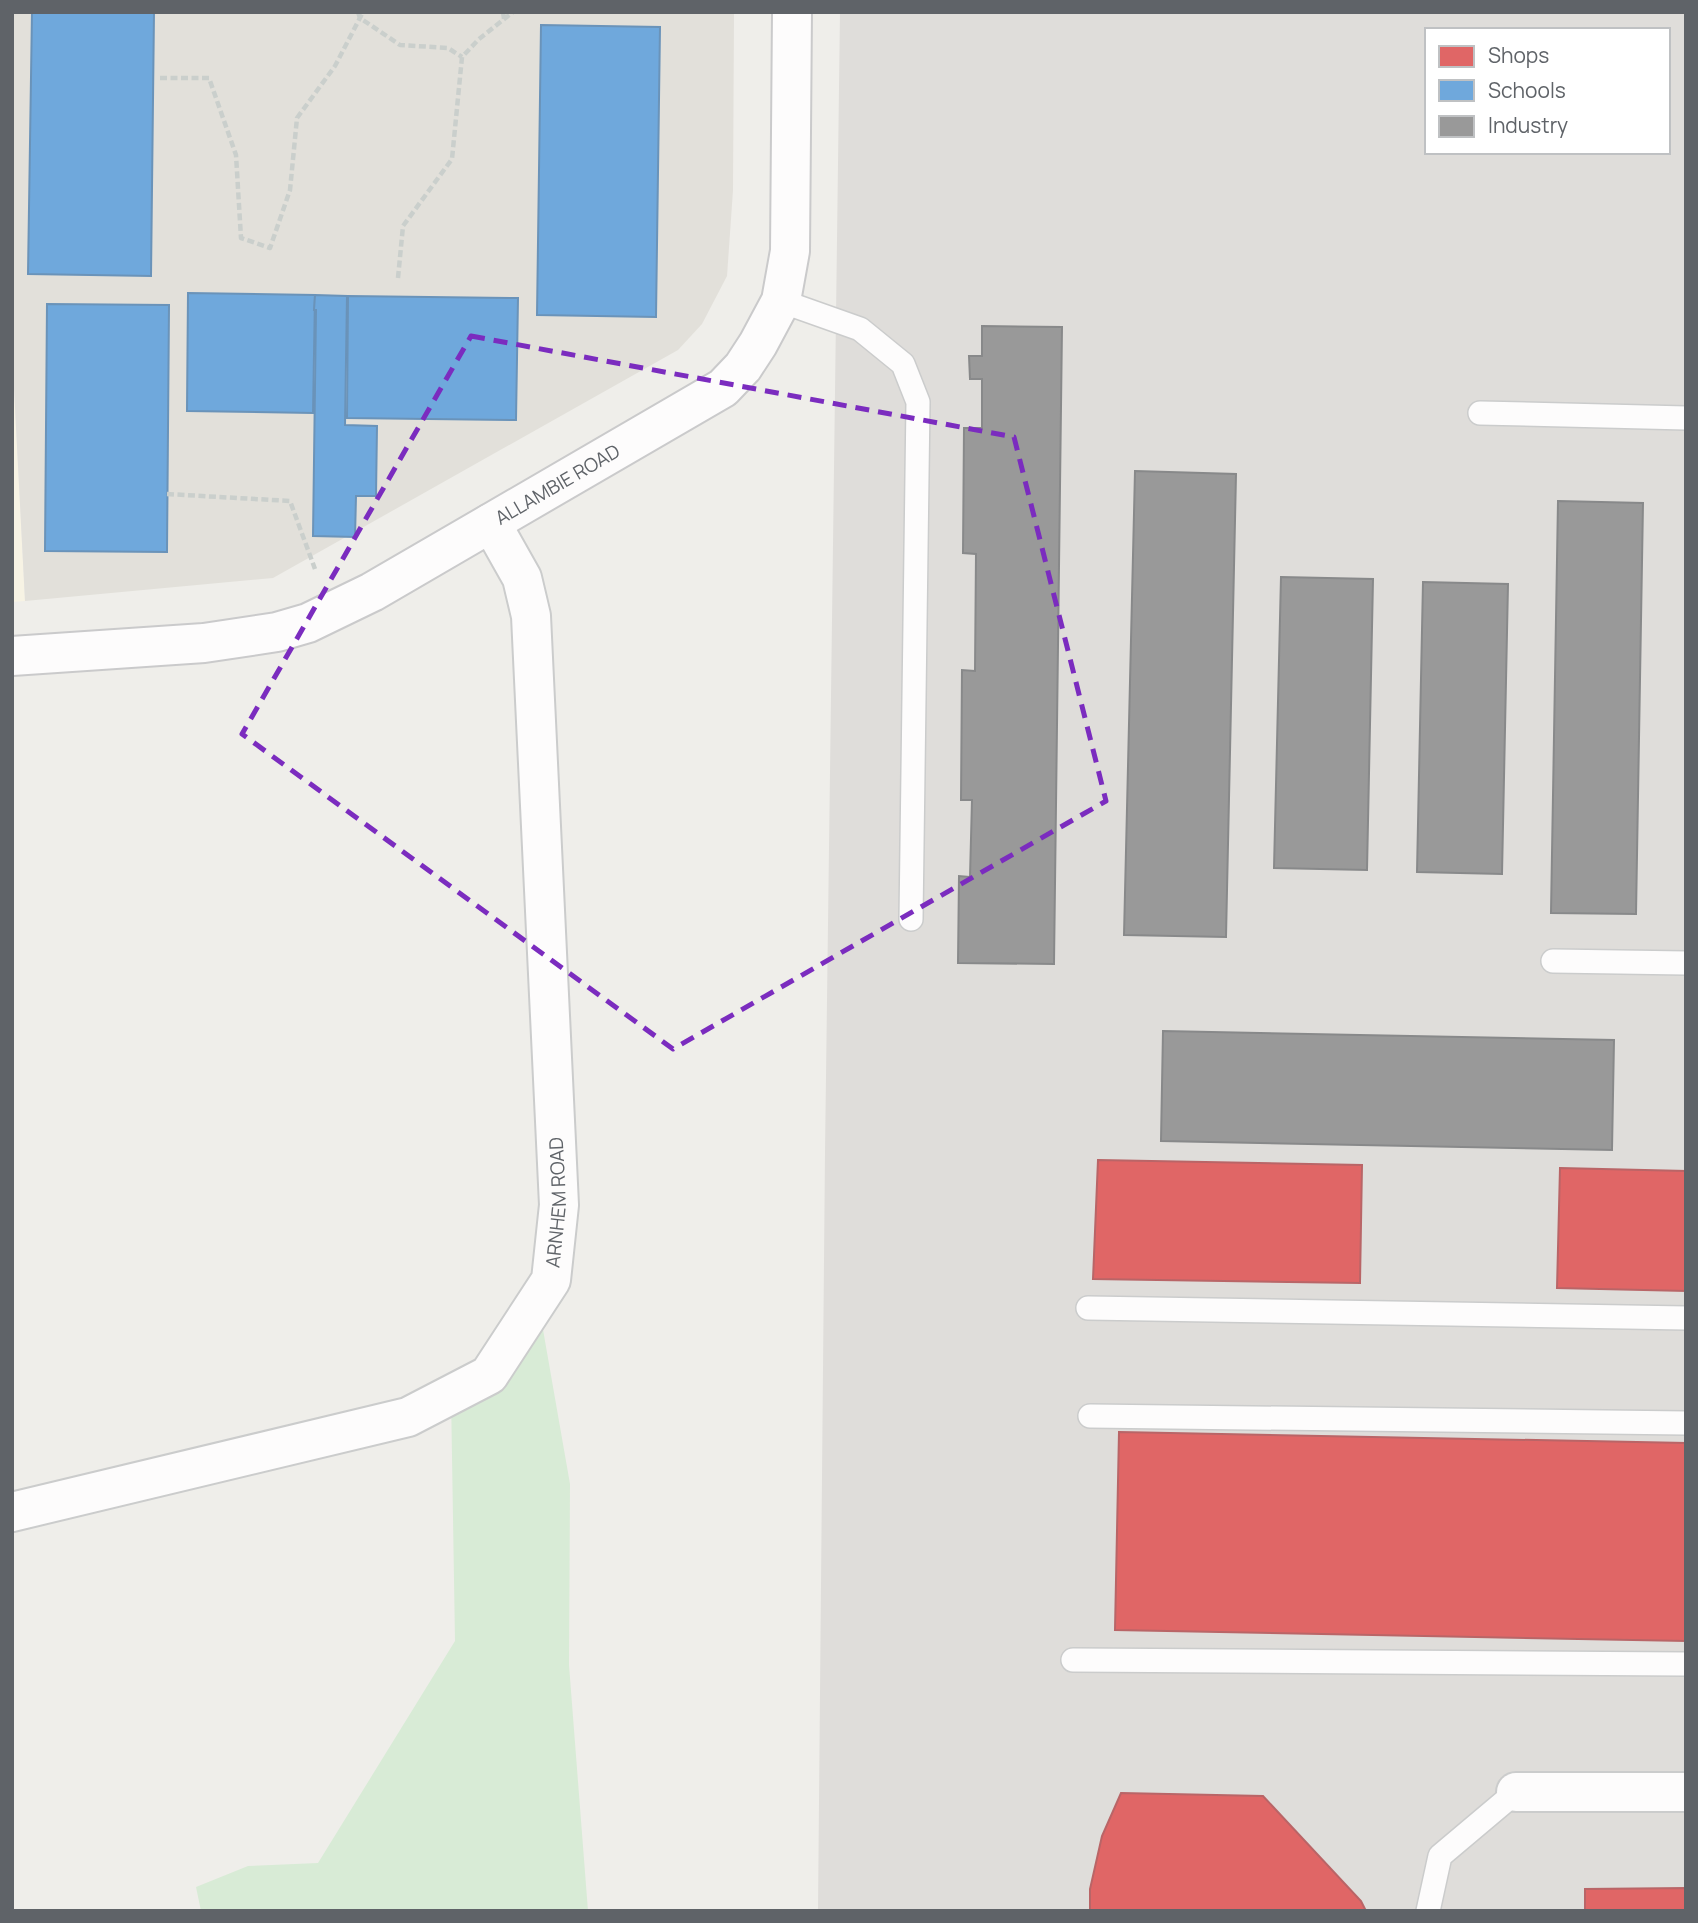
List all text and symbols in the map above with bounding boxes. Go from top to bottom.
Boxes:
legend [1425,28,1670,154]
text: Shops [1488,41,1549,69]
text: Schools [1488,76,1566,104]
text: Industry [1488,111,1568,139]
street label: ALLAMBIE ROAD [490,438,625,531]
street label: ARNHEM ROAD [539,1136,572,1269]

